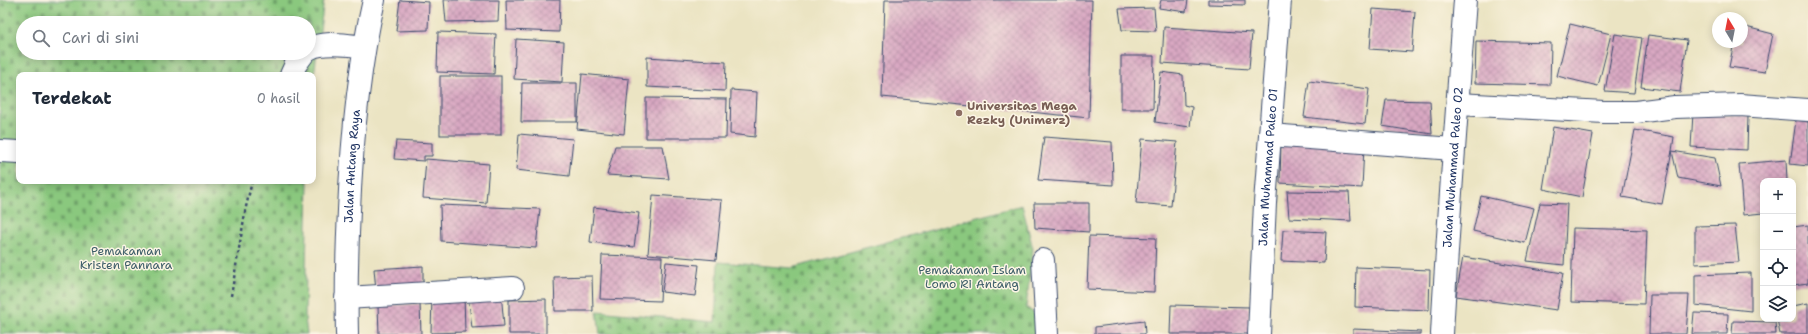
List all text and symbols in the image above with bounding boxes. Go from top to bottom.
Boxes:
north arrow [1712,12,1748,48]
search box [16,16,316,60]
icon: search [30,27,52,49]
text: Cari di sini [62,28,139,48]
street label: Jalan Muhammad Paleo 02 [1439,86,1467,248]
text: Terdekat [32,87,112,109]
street label: Jalan Muhammad Paleo 01 [1255,88,1281,247]
text: 0 hasil [257,90,300,107]
place label: Universitas Mega Rezky (Unimerz) [967,98,1078,128]
street label: Jalan Antang Raya [340,108,364,223]
marker: Universitas Mega Rezky (Unimerz) [954,108,964,118]
map controls [1760,178,1796,322]
button: + [1760,178,1796,214]
button: − [1760,214,1796,250]
park label: Pemakaman Kristen Pannara [80,243,173,273]
button: locate [1760,250,1796,286]
park label: Pemakaman Islam Lomo Ri Antang [918,262,1026,292]
button: layers [1760,286,1796,322]

